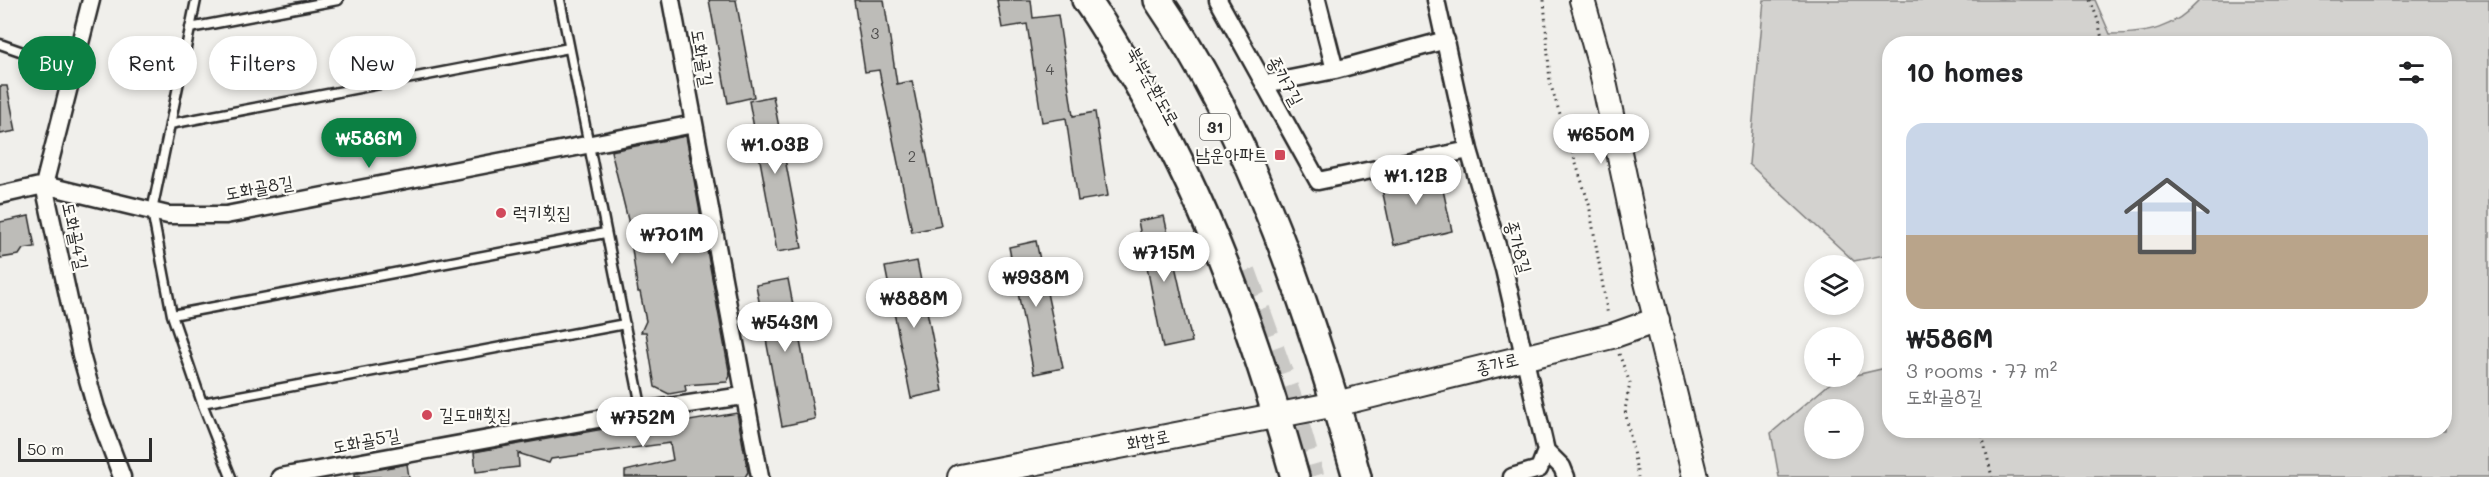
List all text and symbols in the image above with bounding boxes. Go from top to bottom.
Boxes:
house number: 3 [871,23,880,43]
street label: 도화골길 [686,27,720,89]
chip: Buy [18,36,96,90]
chip: Rent [108,36,197,90]
chip: Filters [209,36,317,90]
chip: New [329,36,416,90]
street label: 북부순환도로 [1122,42,1185,129]
street label: 종가7길 [1262,51,1310,110]
text: 10 homes [1906,55,2024,89]
icon: filters [2395,56,2428,89]
house number: 4 [1046,59,1055,79]
road number: 31 [1200,114,1230,140]
pin: ₩650M [1559,114,1643,165]
pin: ₩586M [327,118,411,169]
text: ₩650M [1567,120,1635,146]
text: ₩586M [335,124,403,150]
pin: ₩1.03B [726,124,824,175]
text: ₩1.03B [741,130,809,156]
place label: 남운아파트 [1196,142,1268,166]
house number: 2 [908,146,916,166]
marker: 남운아파트 [1273,148,1287,162]
pin: ₩1.12B [1367,155,1465,206]
text: ₩1.12B [1384,161,1448,187]
icon: home [2113,162,2221,270]
street label: 도화골8길 [223,169,295,205]
street label: 도화골4길 [57,200,95,272]
place label: 럭키횟집 [513,200,571,224]
marker: 럭키횟집 [494,206,508,220]
pin: ₩701M [630,214,714,265]
street label: 종가8길 [1500,217,1538,277]
text: ₩701M [640,220,704,246]
pin: ₩715M [1122,232,1206,283]
text: ₩715M [1133,238,1195,264]
map controls [1804,255,1864,459]
button: layers [1804,255,1864,315]
pin: ₩938M [994,257,1078,308]
text: ₩938M [1002,263,1070,289]
pin: ₩888M [872,278,956,329]
text: ₩888M [880,284,948,310]
pin: ₩543M [743,302,827,353]
text: ₩543M [751,308,819,334]
text: ₩586M [1906,321,1993,355]
button: + [1804,327,1864,387]
street label: 종가로 [1473,346,1521,380]
text: 3 rooms · 77 m² [1906,357,2057,383]
text: 도화골8길 [1906,383,1982,409]
pin: ₩752M [601,397,685,448]
button: − [1804,399,1864,459]
place label: 길도매횟집 [439,402,511,426]
text: ₩752M [610,403,676,429]
marker: 길도매횟집 [420,408,434,422]
street label: 도화골5길 [330,422,402,458]
street label: 화합로 [1124,423,1171,455]
scale bar [18,435,152,462]
text: 50 m [27,438,64,459]

